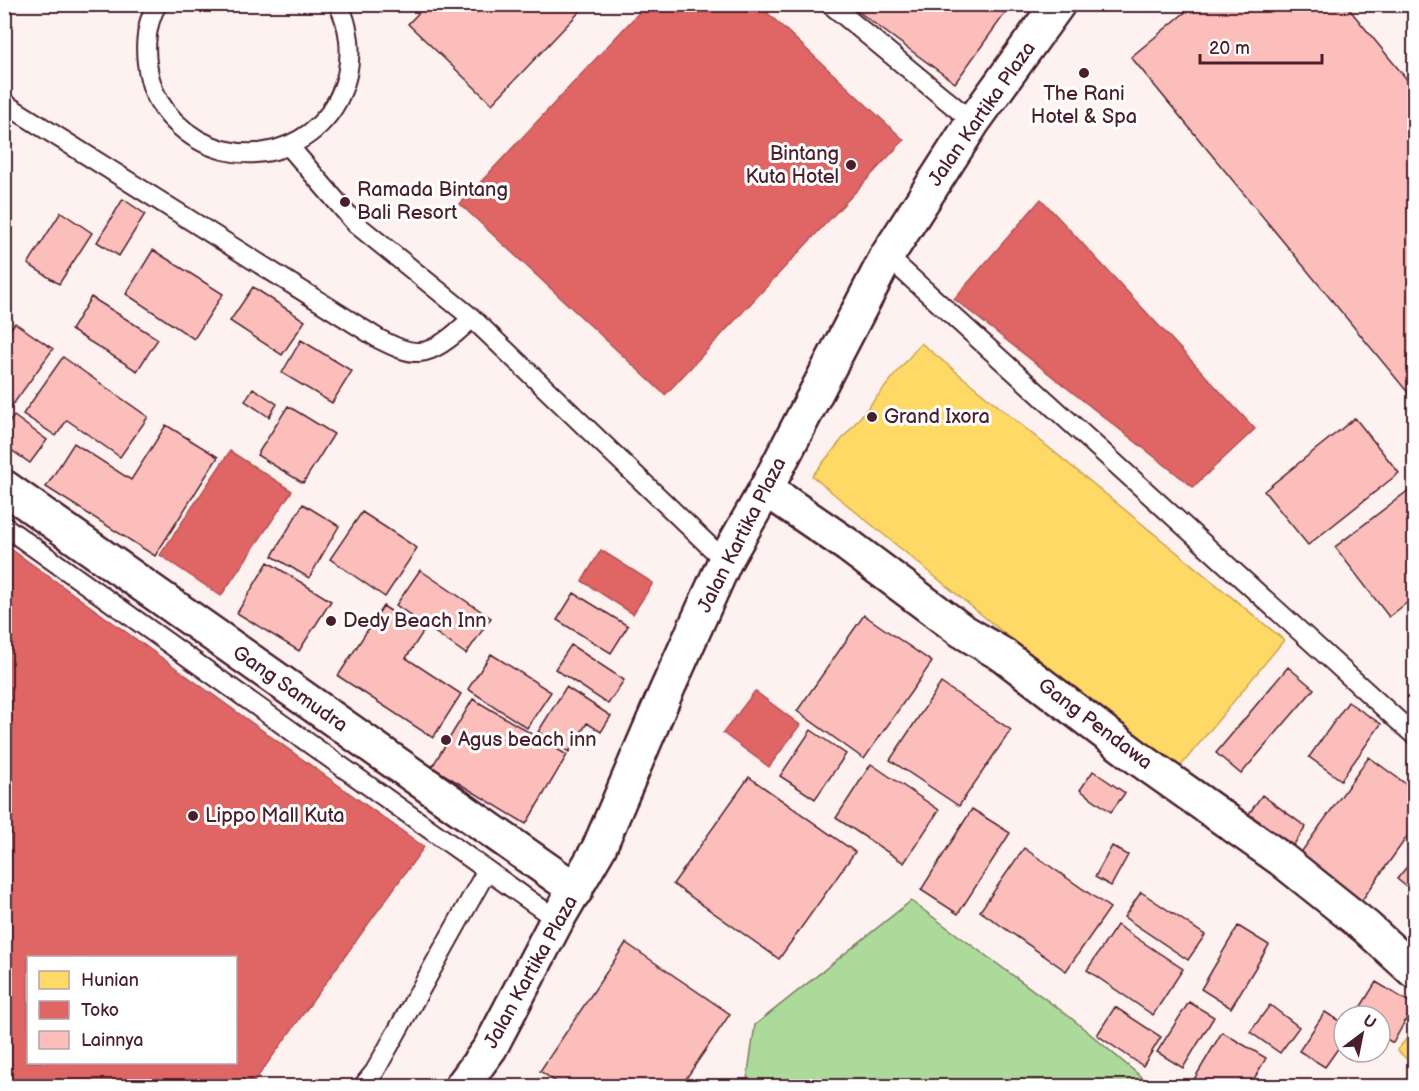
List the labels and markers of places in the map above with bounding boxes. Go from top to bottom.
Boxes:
marker: The Rani Hotel & Spa [1077,66,1091,80]
place label: The Rani Hotel & Spa [1031,82,1137,129]
place label: Bintang Kuta Hotel [746,142,839,189]
marker: Bintang Kuta Hotel [844,158,858,172]
place label: Ramada Bintang Bali Resort [357,178,508,225]
marker: Ramada Bintang Bali Resort [338,195,352,209]
place label: Grand Ixora [884,405,990,429]
marker: Grand Ixora [865,410,879,424]
place label: Dedy Beach Inn [343,609,487,633]
marker: Dedy Beach Inn [324,614,338,628]
place label: Agus beach inn [458,728,597,752]
marker: Agus beach inn [439,733,453,747]
place label: Lippo Mall Kuta [205,804,345,828]
marker: Lippo Mall Kuta [186,809,200,823]

